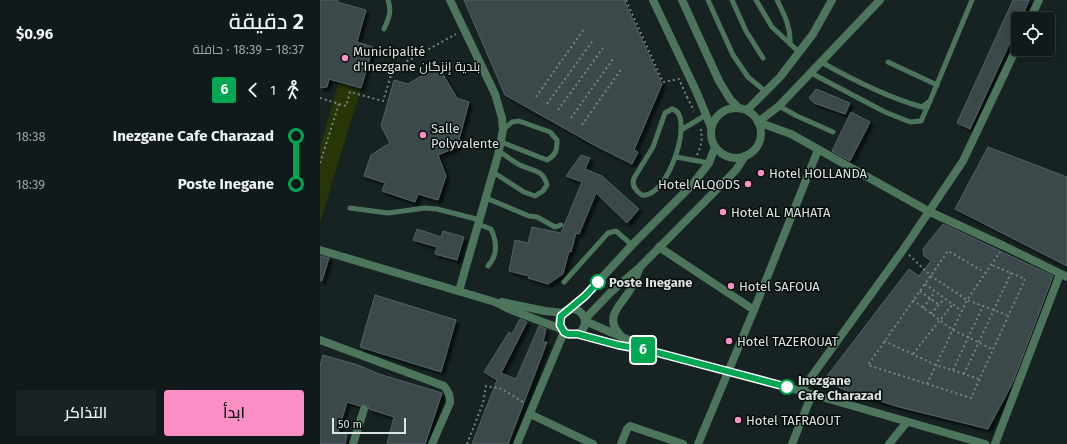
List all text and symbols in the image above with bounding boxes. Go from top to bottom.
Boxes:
text: 2 دقيقة [229,8,304,35]
map controls [1011,12,1055,56]
button: locate [1011,12,1055,56]
text: $0.96 [16,25,53,43]
text: 18:37 – 18:39 · حافلة [192,42,304,57]
place label: Municipalité d'Inezgane بلدية إنزگان [353,44,480,75]
marker: Municipalité d'Inezgane بلدية إنزگان [340,53,350,63]
icon: back [242,79,264,101]
icon: walk [282,79,304,101]
text: 6 [220,81,228,98]
text: 1 [270,83,276,98]
place label: Salle Polyvalente [431,121,499,151]
text: Inezgane Cafe Charazad [113,127,274,145]
text: 18:38 [16,129,46,144]
marker: Salle Polyvalente [418,130,428,140]
place label: Hotel HOLLANDA [769,166,868,181]
marker: Hotel HOLLANDA [756,168,766,178]
text: Poste Inegane [178,175,274,193]
text: 18:39 [16,177,45,192]
place label: Hotel ALQODS [658,177,740,192]
marker: Hotel ALQODS [743,179,753,189]
place label: Hotel AL MAHATA [731,205,831,220]
marker: Hotel AL MAHATA [718,207,728,217]
marker: Poste Inegane [590,274,606,290]
place label: Poste Inegane [609,275,692,290]
place label: Hotel SAFOUA [739,279,820,294]
marker: Hotel SAFOUA [726,281,736,291]
place label: Hotel TAZEROUAT [737,334,839,349]
marker: Hotel TAZEROUAT [724,336,734,346]
line badge: 6 [630,337,656,363]
text: 6 [639,341,647,358]
place label: Inezgane Cafe Charazad [798,373,882,403]
marker: Inezgane Cafe Charazad [779,379,795,395]
button: التذاكر [16,390,156,436]
button: ابدأ [164,390,304,436]
place label: Hotel TAFRAOUT [746,413,841,428]
marker: Hotel TAFRAOUT [733,415,743,425]
scale bar [332,416,406,435]
text: 50 m [338,418,362,431]

